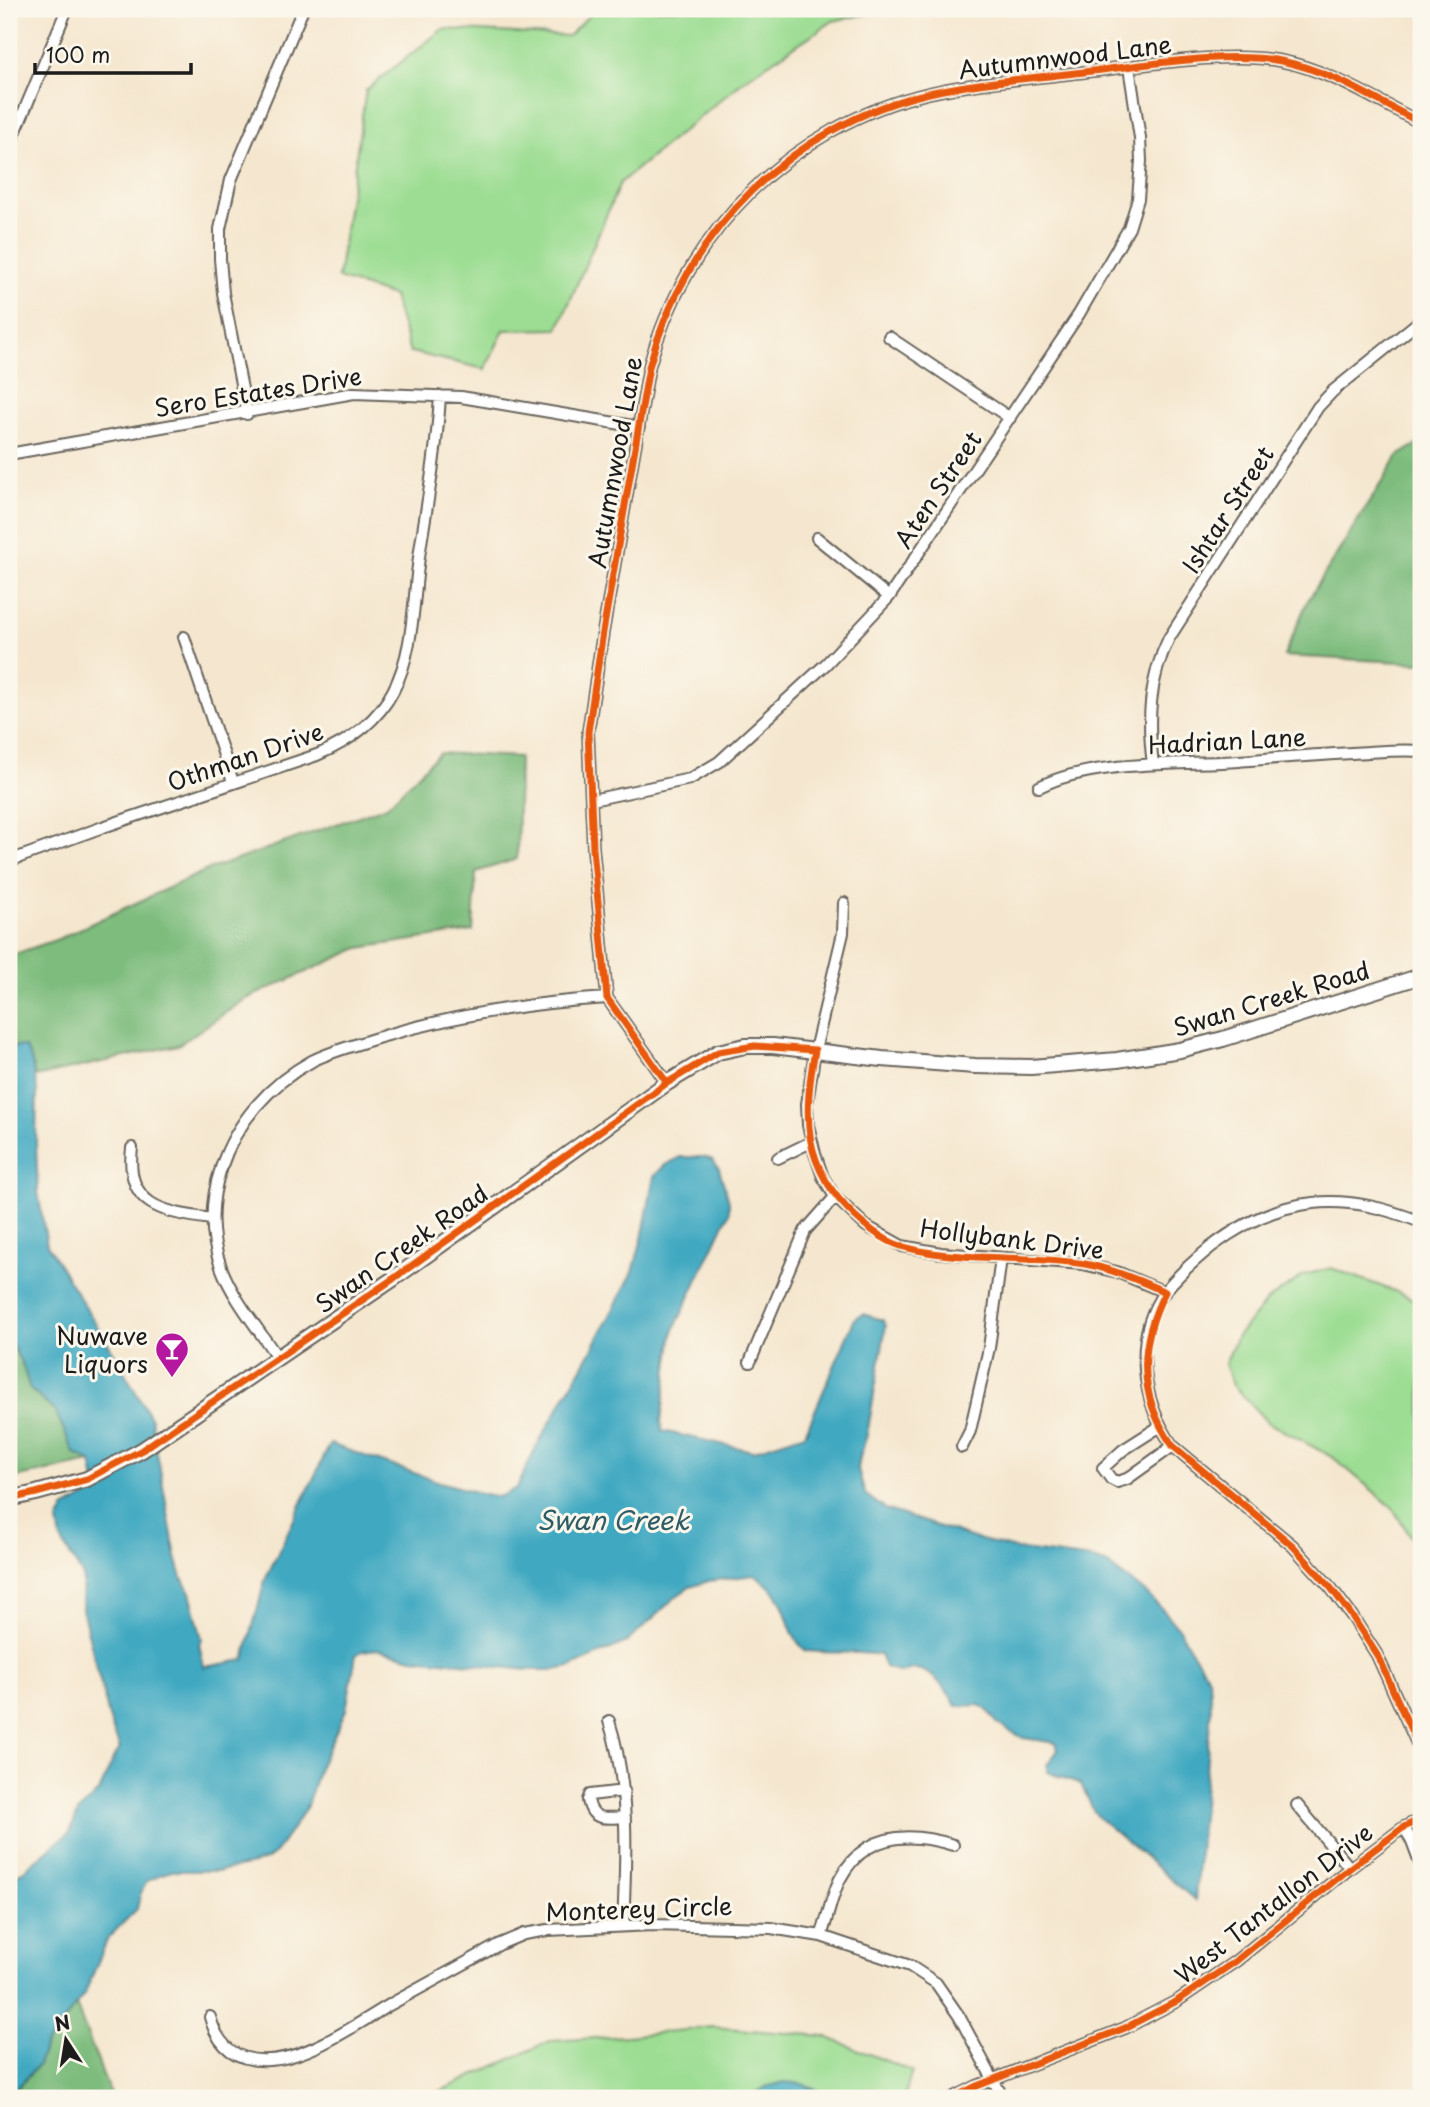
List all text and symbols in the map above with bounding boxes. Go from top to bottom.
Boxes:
street label: Autumnwood Lane [956,25,1174,87]
scale bar [35,32,191,76]
text: 100 m [46,38,110,70]
street label: Autumnwood Lane [578,353,650,571]
street label: Sero Estates Drive [152,357,364,425]
street label: Aten Street [884,423,990,555]
street label: Ishtar Street [1172,438,1282,580]
street label: Othman Drive [162,712,328,800]
street label: Hadrian Lane [1147,718,1307,762]
street label: Swan Creek Road [1168,951,1374,1045]
street label: Swan Creek Road [307,1175,495,1321]
street label: Hollybank Drive [918,1209,1106,1267]
place label: Nuwave Liquors [56,1317,148,1381]
bar icon: Nuwave Liquors [153,1330,191,1379]
water label: Swan Creek [537,1500,690,1539]
street label: West Tantallon Drive [1166,1814,1380,1992]
street label: Monterey Circle [545,1887,733,1929]
north arrow [32,2006,102,2076]
text: N [52,2007,73,2038]

